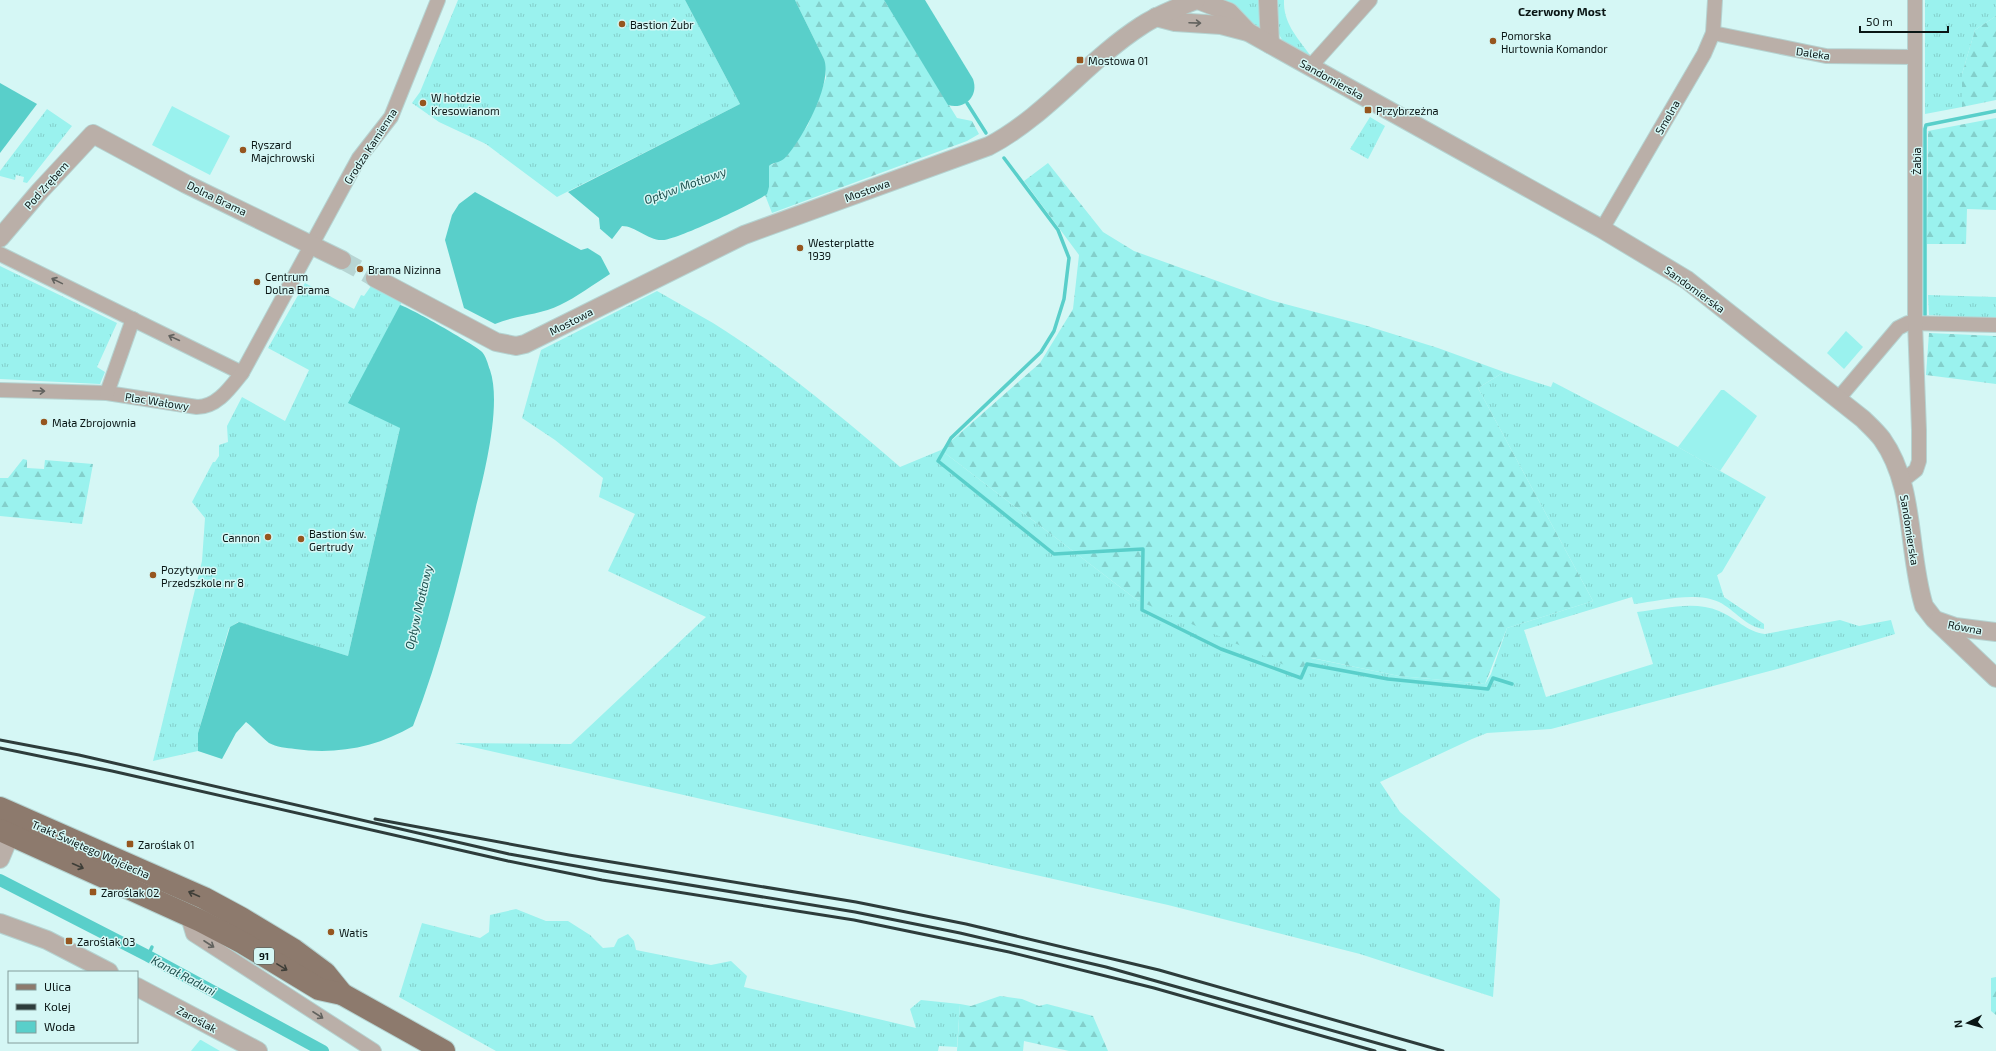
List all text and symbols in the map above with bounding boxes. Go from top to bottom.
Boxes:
district label: Czerwony Most [1518,4,1606,19]
scale bar [1860,8,1948,34]
text: 50 m [1866,14,1893,28]
place label: Bastion Żubr [630,18,694,31]
marker: Bastion Żubr [617,19,627,29]
one-way arrow [1188,19,1201,26]
place label: Pomorska Hurtownia Komandor [1501,29,1608,55]
marker: Pomorska Hurtownia Komandor [1488,36,1498,46]
street label: Daleka [1795,44,1831,62]
place label: Mostowa 01 [1088,54,1148,67]
marker: Mostowa 01 [1075,55,1085,65]
street label: Sandomierska [1298,56,1366,102]
place label: W hołdzie Kresowianom [431,91,500,117]
street label: Smolna [1652,97,1682,137]
marker: W hołdzie Kresowianom [418,98,428,108]
place label: Przybrzeżna [1376,104,1439,117]
marker: Przybrzeżna [1363,105,1373,115]
street label: Grodza Kamienna [341,106,399,186]
place label: Ryszard Majchrowski [251,138,315,165]
marker: Ryszard Majchrowski [238,145,248,155]
street label: Żabia [1910,147,1923,175]
street label: Pod Zrębem [21,158,71,212]
water label: Opływ Motławy [642,163,729,207]
street label: Mostowa [843,176,891,204]
street label: Dolna Brama [185,178,249,218]
place label: Westerplatte 1939 [808,236,874,262]
marker: Westerplatte 1939 [795,243,805,253]
place label: Brama Nizinna [368,263,441,276]
street label: Sandomierska [1662,263,1728,315]
marker: Brama Nizinna [355,264,365,274]
place label: Centrum Dolna Brama [265,270,330,296]
one-way arrow [51,277,63,284]
marker: Centrum Dolna Brama [252,277,262,287]
street label: Mostowa [547,305,595,337]
one-way arrow [168,334,180,341]
one-way arrow [32,387,45,394]
street label: Plac Wałowy [124,390,190,412]
place label: Mała Zbrojownia [52,416,136,430]
marker: Mała Zbrojownia [39,417,49,427]
street label: Sandomierska [1898,494,1922,566]
place label: Bastion św. Gertrudy [309,527,366,553]
place label: Cannon [222,531,260,544]
marker: Cannon [263,532,273,542]
marker: Bastion św. Gertrudy [296,534,306,544]
place label: Pozytywne Przedszkole nr 8 [161,563,244,589]
water label: Opływ Motławy [401,563,436,651]
marker: Pozytywne Przedszkole nr 8 [148,570,158,580]
street label: Równa [1947,617,1983,637]
street label: Trakt Świętego Wojciecha [30,817,152,882]
place label: Zaroślak 01 [138,838,195,851]
marker: Zaroślak 01 [125,839,135,849]
one-way arrow [72,863,84,870]
place label: Zaroślak 02 [101,886,159,899]
marker: Zaroślak 02 [88,887,98,897]
one-way arrow [188,890,200,897]
place label: Watis [339,926,368,939]
marker: Watis [326,927,336,937]
place label: Zaroślak 03 [77,935,135,948]
marker: Zaroślak 03 [64,936,74,946]
one-way arrow [203,940,214,948]
road number: 91 [254,948,274,964]
water label: Kanał Raduni [149,952,219,998]
one-way arrow [276,963,288,971]
legend [8,971,138,1043]
text: Ulica [44,979,71,993]
text: Kolej [44,999,71,1014]
street label: Zaroślak [175,1003,220,1035]
north arrow [1948,1003,1988,1043]
one-way arrow [312,1011,324,1019]
text: Woda [44,1019,75,1033]
text: N [1951,1019,1964,1029]

